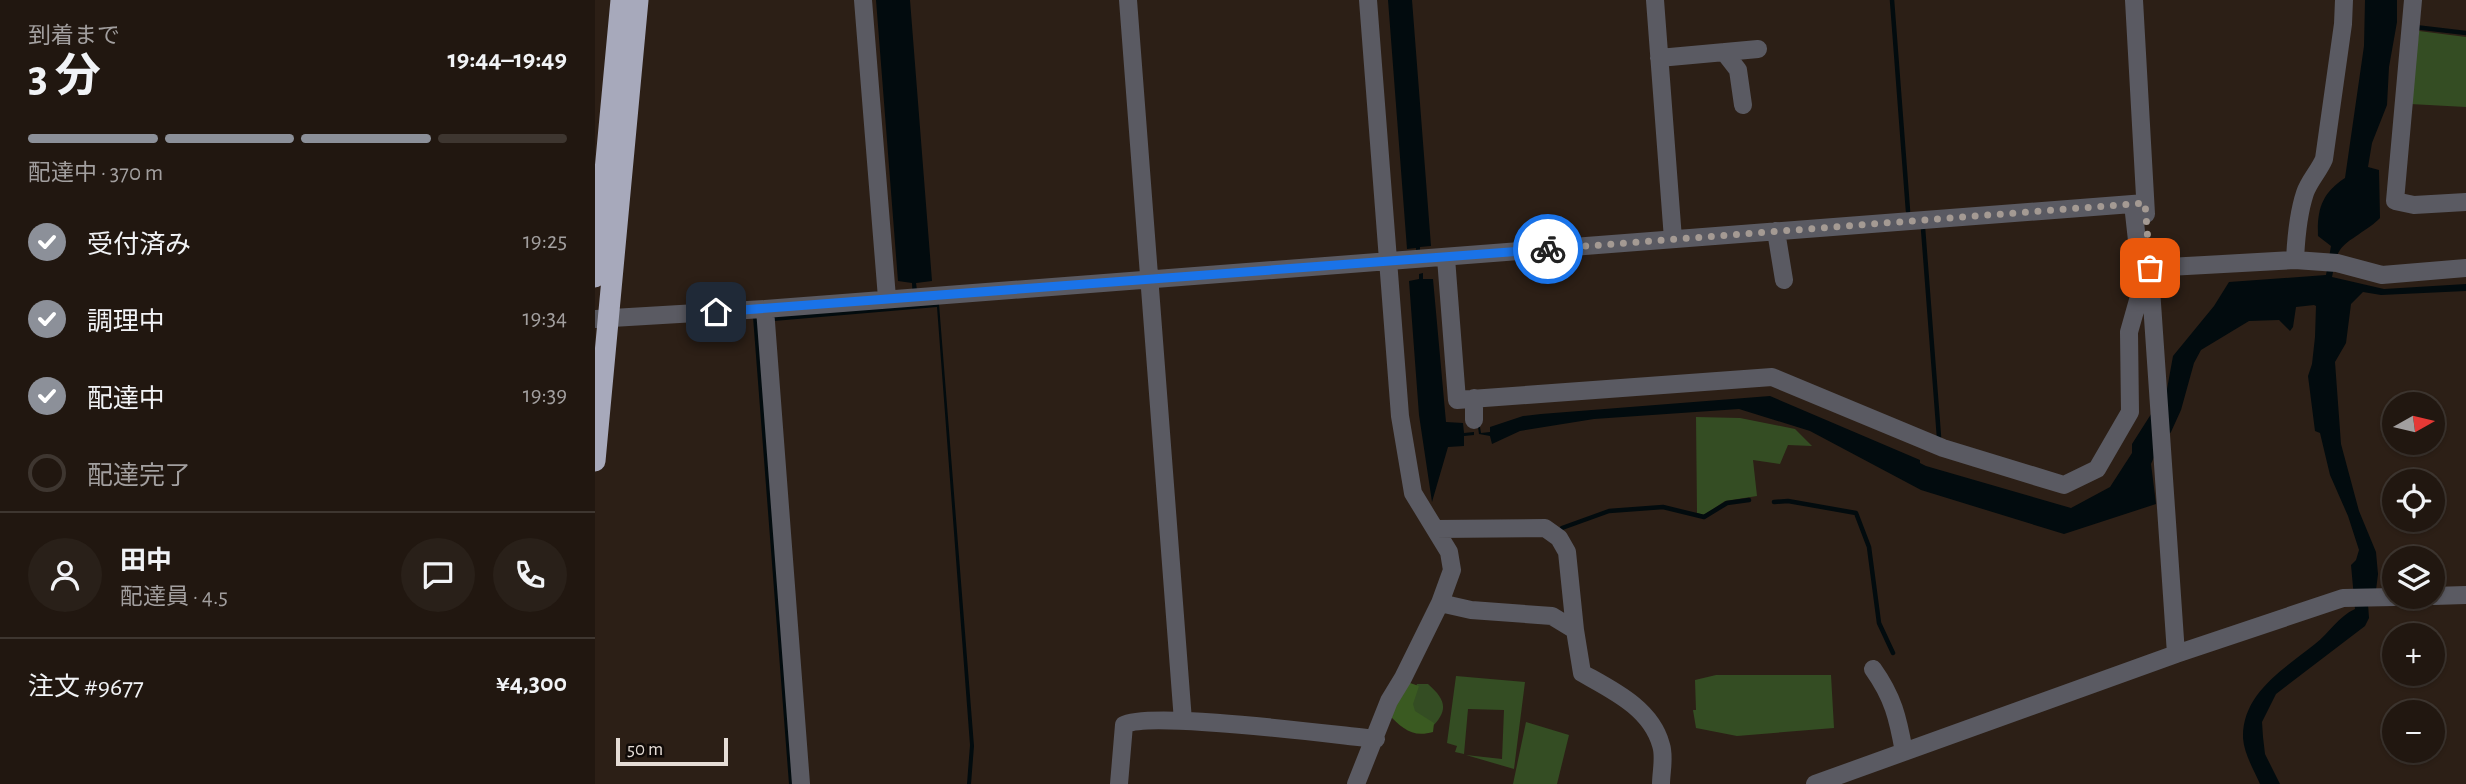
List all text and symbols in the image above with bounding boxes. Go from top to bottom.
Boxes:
text: 到着まで [28,25,120,48]
text: 19:44–19:49 [447,46,567,72]
text: 3 分 [28,54,101,100]
text: 配達中 · 370 m [28,162,163,185]
courier [1513,214,1583,284]
icon: check [28,223,66,261]
text: 19:25 [523,230,567,253]
icon: bike [1529,230,1567,268]
text: 受付済み [87,232,191,258]
pin [2120,238,2180,298]
icon: bag [2131,249,2169,287]
pin [686,282,746,342]
icon: home [697,293,735,331]
icon: check [28,300,66,338]
text: 19:34 [522,307,567,330]
text: 調理中 [87,309,165,335]
icon: check [28,377,66,415]
text: 19:39 [523,384,567,407]
text: 配達中 [87,386,165,412]
north arrow [2382,392,2445,455]
map controls [2382,392,2445,763]
text: 配達完了 [87,463,191,489]
button: locate [2382,469,2445,532]
button: person [28,538,102,612]
button: chat [401,538,475,612]
button: phone [493,538,567,612]
button: layers [2382,546,2445,609]
text: 田中 [120,548,172,574]
text: 配達員 · 4.5 [120,586,228,609]
button: + [2382,623,2445,686]
text: ¥4,300 [496,670,567,696]
text: 注文 #9677 [28,674,144,700]
button: − [2382,700,2445,763]
scale bar [616,735,728,767]
text: 50 m [627,740,663,759]

